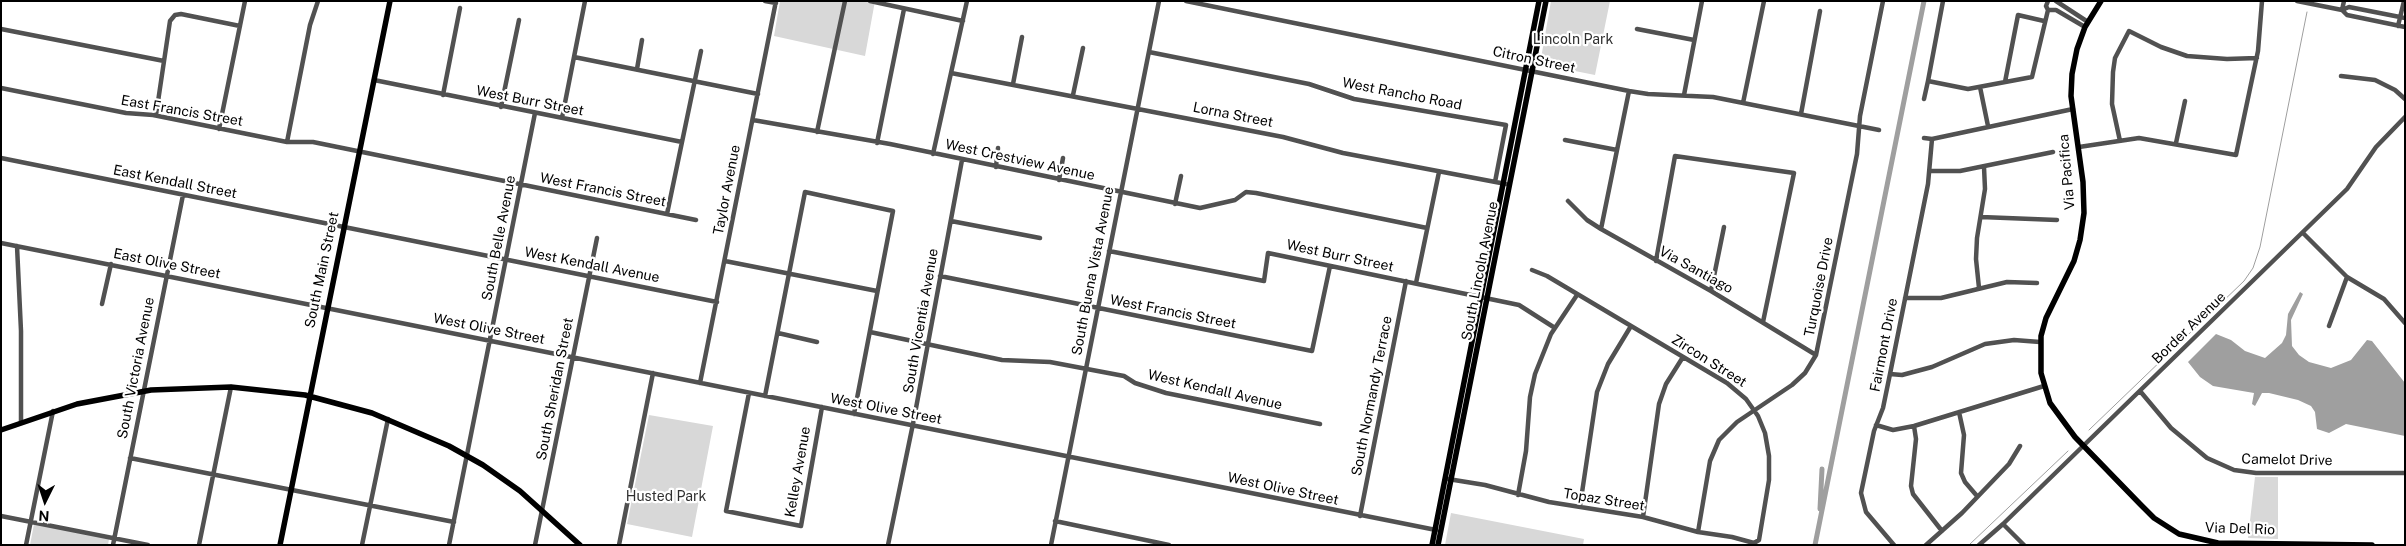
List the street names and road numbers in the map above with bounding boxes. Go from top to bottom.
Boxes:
street label: Citron Street [1491,43,1577,77]
street label: West Rancho Road [1341,74,1463,114]
street label: West Burr Street [475,82,585,120]
street label: East Francis Street [120,92,244,130]
street label: Lorna Street [1191,99,1275,131]
street label: Via Pacifica [2055,134,2079,210]
street label: West Crestview Avenue [944,136,1096,184]
street label: Taylor Avenue [710,144,744,236]
street label: East Kendall Street [112,162,238,202]
street label: West Francis Street [539,170,667,210]
street label: South Belle Avenue [479,174,519,302]
street label: South Buena Vista Avenue [1068,185,1118,357]
street label: South Lincoln Avenue [1458,200,1502,342]
street label: South Main Street [301,210,343,330]
street label: West Burr Street [1285,236,1395,276]
street label: Turquoise Drive [1801,236,1837,338]
street label: Via Santiago [1656,243,1736,297]
street label: West Kendall Avenue [523,244,661,286]
street label: East Olive Street [112,245,222,283]
street label: South Vicentia Avenue [900,247,942,395]
street label: Border Avenue [2149,289,2229,367]
street label: West Francis Street [1109,292,1237,332]
street label: South Victoria Avenue [114,296,158,440]
street label: Fairmont Drive [1867,297,1901,393]
street label: West Olive Street [432,310,546,348]
street label: South Normandy Terrace [1348,315,1396,477]
street label: South Sheridan Street [533,316,577,462]
street label: Zircon Street [1668,331,1750,391]
street label: West Kendall Avenue [1146,366,1284,414]
street label: West Olive Street [829,390,943,428]
street label: Kelley Avenue [782,425,814,519]
street label: Camelot Drive [2241,451,2333,469]
street label: West Olive Street [1226,469,1340,509]
street label: Topaz Street [1562,485,1646,515]
street label: Via Del Rio [2205,519,2275,539]

